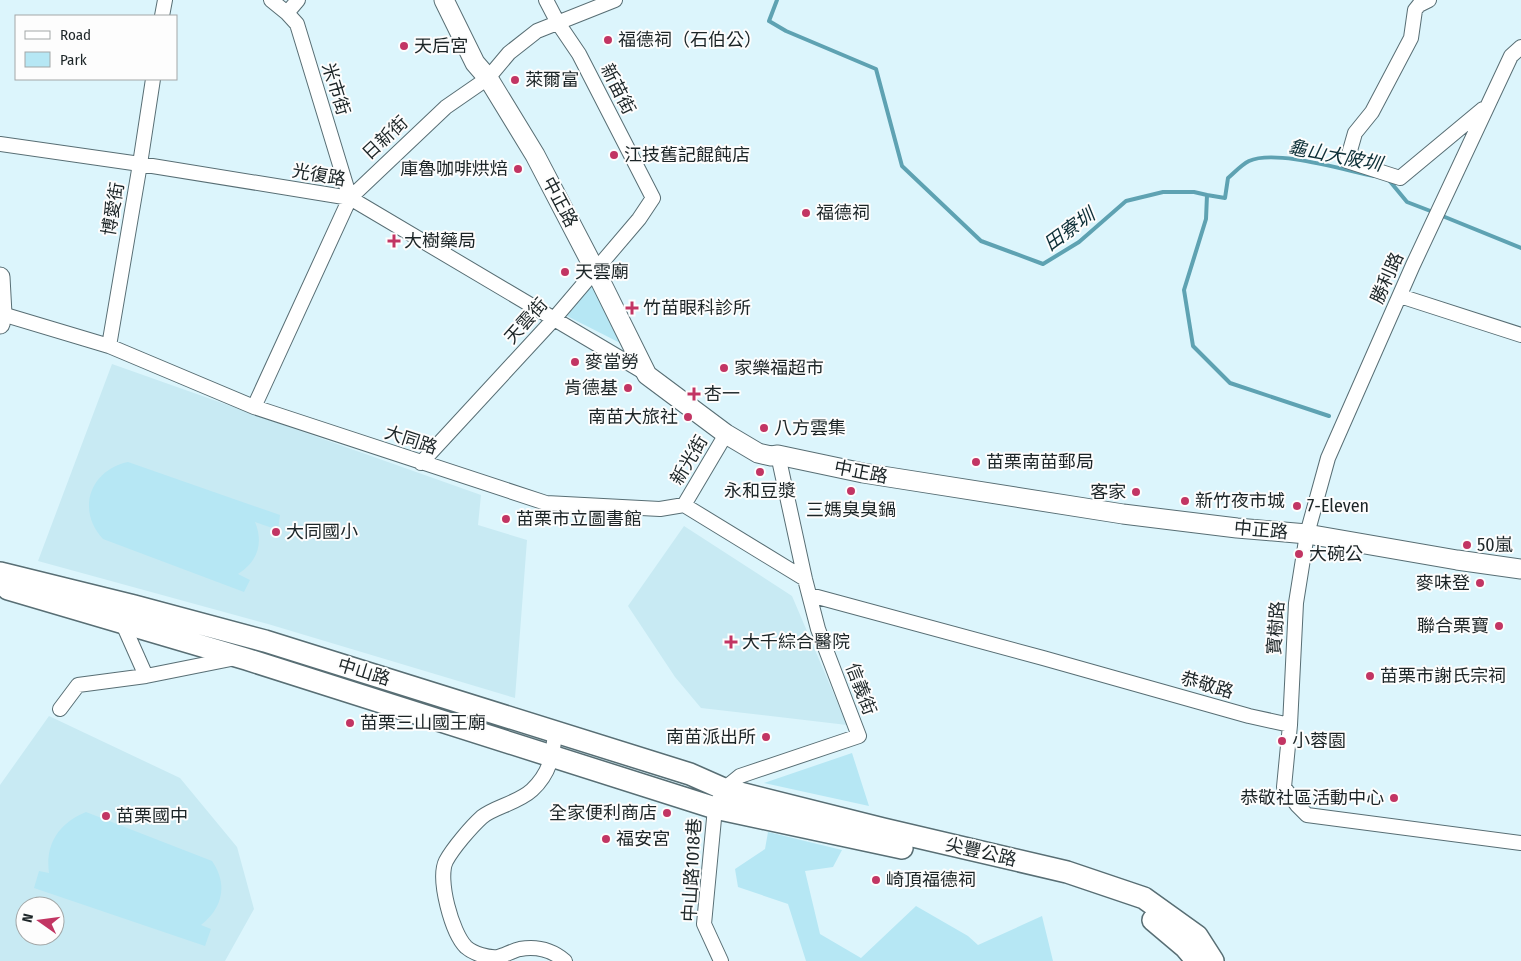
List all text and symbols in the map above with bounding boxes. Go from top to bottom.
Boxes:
legend [15,15,178,80]
text: Road [60,26,91,44]
place label: 福德祠（石伯公） [618,29,762,51]
marker: 福德祠（石伯公） [602,34,614,46]
place label: 天后宮 [414,35,468,57]
marker: 天后宮 [398,40,410,52]
text: Park [60,51,87,69]
street label: 米市街 [318,60,354,118]
street label: 新苗街 [596,60,640,118]
place label: 萊爾富 [525,69,579,91]
marker: 萊爾富 [509,74,521,86]
street label: 日新街 [358,112,412,164]
water label: 龜山大陂圳 [1286,135,1387,176]
place label: 江技舊記餛飩店 [624,144,750,166]
marker: 江技舊記餛飩店 [608,149,620,161]
place label: 庫魯咖啡烘焙 [400,158,508,180]
street label: 光復路 [291,159,347,191]
marker: 庫魯咖啡烘焙 [512,163,524,175]
street label: 中正路 [538,173,582,231]
street label: 博愛街 [97,181,129,237]
place label: 福德祠 [816,202,870,224]
water label: 田寮圳 [1039,202,1102,255]
marker: 福德祠 [800,207,812,219]
place label: 大樹藥局 [404,230,476,252]
marker: 大樹藥局 [388,235,400,247]
street label: 勝利路 [1366,249,1408,307]
place label: 天雲廟 [575,261,629,283]
marker: 天雲廟 [559,266,571,278]
street label: 天雲街 [500,294,552,348]
place label: 竹苗眼科診所 [643,297,751,319]
marker: 竹苗眼科診所 [625,301,639,315]
place label: 麥當勞 [585,351,639,373]
marker: 麥當勞 [569,356,581,368]
place label: 家樂福超市 [734,357,824,379]
marker: 家樂福超市 [718,362,730,374]
place label: 肯德基 [564,377,618,399]
marker: 肯德基 [622,382,634,394]
place label: 杏一 [704,383,740,405]
marker: 杏一 [688,388,700,400]
place label: 南苗大旅社 [588,406,678,428]
marker: 南苗大旅社 [682,411,694,423]
place label: 八方雲集 [774,417,846,439]
street label: 大同路 [382,421,440,459]
marker: 八方雲集 [758,422,770,434]
street label: 新光街 [666,431,712,489]
place label: 苗栗南苗郵局 [986,451,1094,473]
street label: 中正路 [832,456,890,488]
marker: 苗栗南苗郵局 [970,456,982,468]
marker: 永和豆漿 [754,466,766,478]
place label: 永和豆漿 [724,480,796,502]
place label: 客家 [1090,481,1126,503]
marker: 三媽臭臭鍋 [845,485,857,497]
marker: 客家 [1130,486,1142,498]
place label: 新竹夜市城 [1195,490,1285,512]
marker: 新竹夜市城 [1179,495,1191,507]
place label: 7-Eleven [1307,495,1369,517]
place label: 三媽臭臭鍋 [806,499,896,521]
marker: 7-Eleven [1291,500,1303,512]
place label: 苗栗市立圖書館 [516,508,642,530]
marker: 苗栗市立圖書館 [500,513,512,525]
street label: 中正路 [1233,517,1289,543]
place label: 大同國小 [286,521,358,543]
marker: 大同國小 [270,526,282,538]
place label: 50嵐 [1477,534,1513,556]
marker: 50嵐 [1461,539,1473,551]
place label: 大碗公 [1309,543,1363,565]
marker: 大碗公 [1293,548,1305,560]
place label: 麥味登 [1416,572,1470,594]
marker: 麥味登 [1474,577,1486,589]
street label: 寶樹路 [1263,600,1289,656]
place label: 聯合栗寶 [1417,615,1489,637]
marker: 聯合栗寶 [1493,620,1505,632]
place label: 大千綜合醫院 [742,631,850,653]
marker: 大千綜合醫院 [724,635,738,649]
street label: 中山路 [335,654,393,690]
street label: 信義街 [841,660,881,718]
place label: 苗栗市謝氏宗祠 [1380,665,1506,687]
street label: 恭敬路 [1178,667,1236,703]
marker: 苗栗市謝氏宗祠 [1364,670,1376,682]
place label: 苗栗三山國王廟 [360,712,486,734]
marker: 苗栗三山國王廟 [344,717,356,729]
place label: 南苗派出所 [666,726,756,748]
place label: 小蓉園 [1292,730,1346,752]
marker: 南苗派出所 [760,731,772,743]
marker: 小蓉園 [1276,735,1288,747]
place label: 恭敬社區活動中心 [1240,787,1384,809]
marker: 恭敬社區活動中心 [1388,792,1400,804]
place label: 全家便利商店 [549,802,657,824]
place label: 苗栗國中 [116,805,188,827]
marker: 全家便利商店 [661,807,673,819]
marker: 苗栗國中 [100,810,112,822]
street label: 中山路1018巷 [678,818,706,922]
place label: 福安宮 [616,828,670,850]
marker: 福安宮 [600,833,612,845]
street label: 尖豐公路 [943,833,1019,871]
place label: 崎頂福德祠 [886,869,976,891]
marker: 崎頂福德祠 [870,874,882,886]
north arrow [15,896,65,946]
text: N [19,912,37,924]

